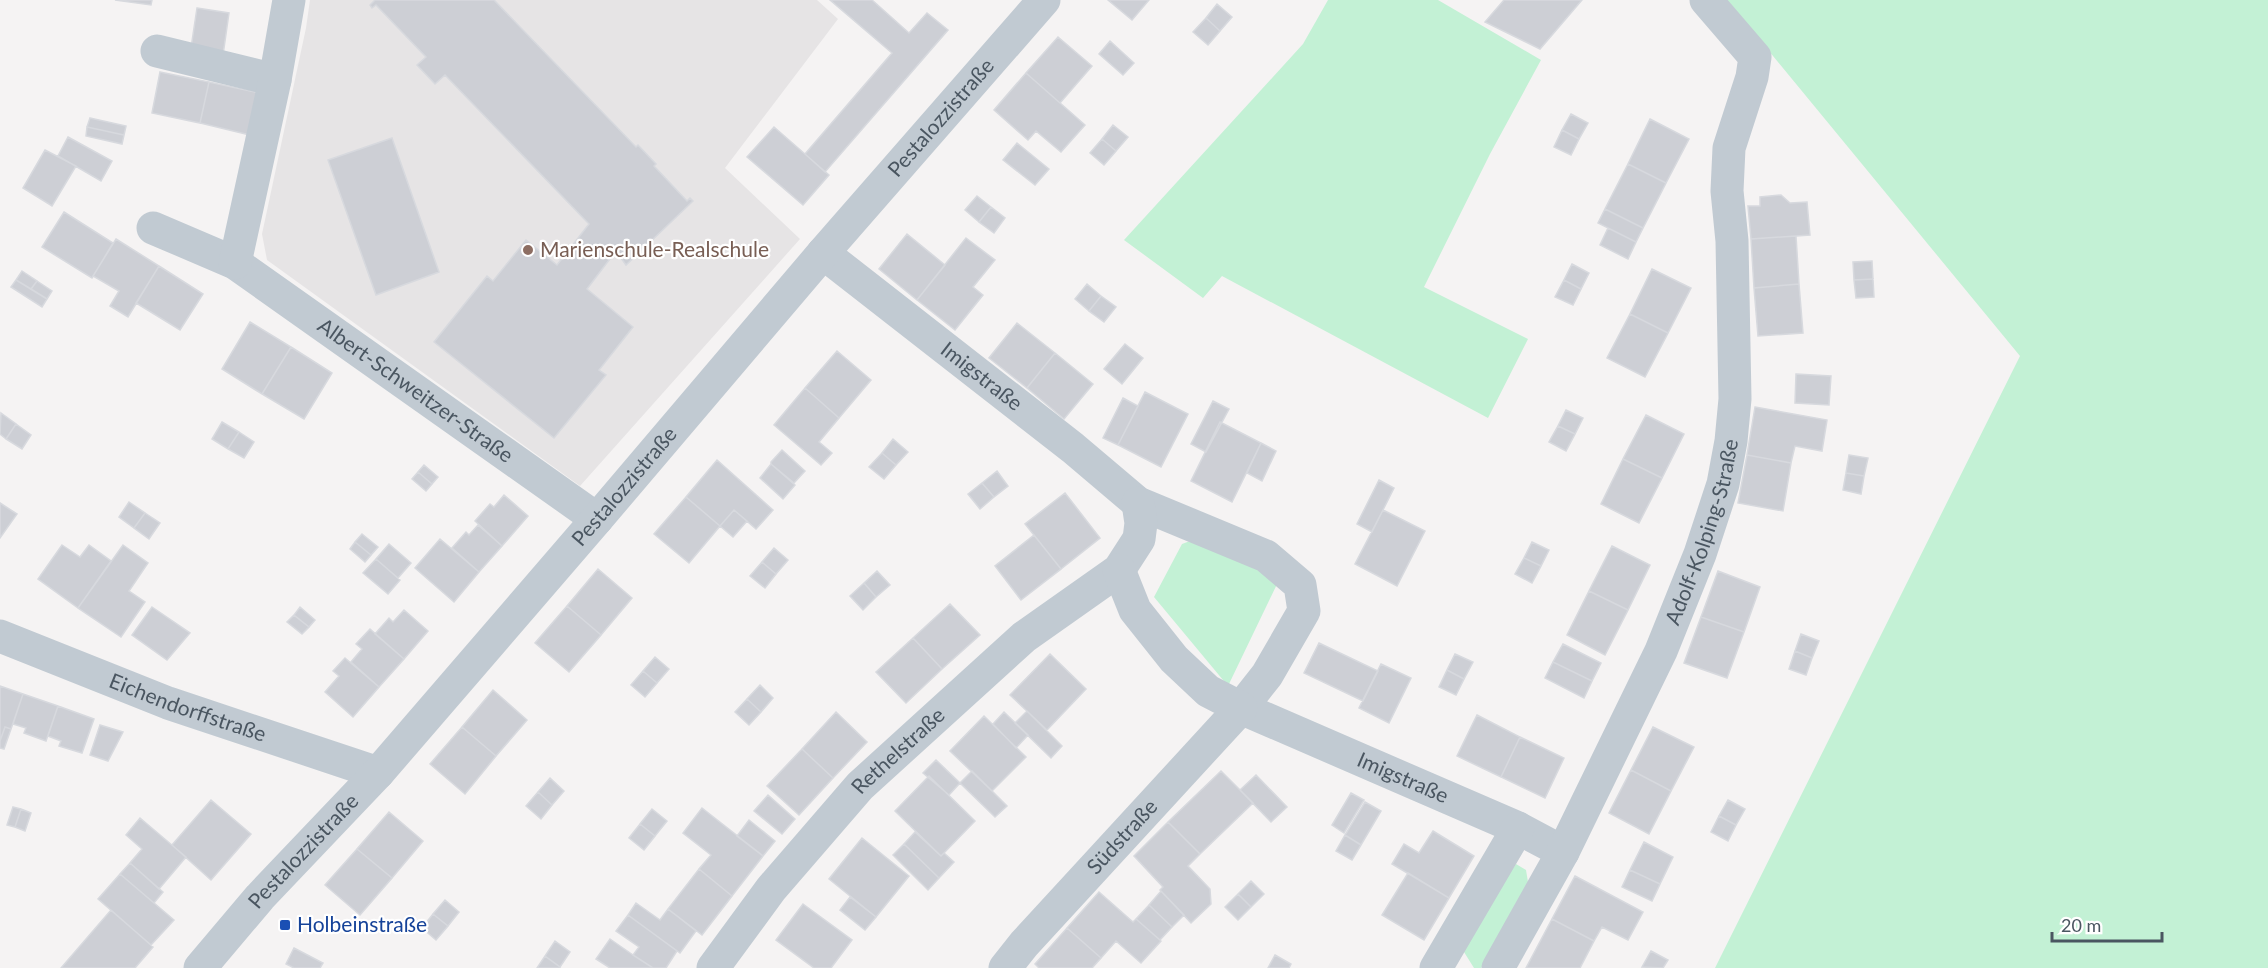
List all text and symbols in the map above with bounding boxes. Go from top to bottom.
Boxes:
street label: Pestalozzistraße [882,53,998,181]
place label: Marienschule-Realschule [540,236,769,261]
marker: Marienschule-Realschule [521,243,535,257]
street label: Albert-Schweitzer-Straße [314,312,519,467]
street label: Imigstraße [937,336,1028,415]
street label: Pestalozzistraße [566,421,681,550]
street label: Adolf-Kolping-Straße [1659,437,1742,628]
street label: Eichendorffstraße [106,667,270,746]
street label: Rethelstraße [845,702,949,798]
street label: Imigstraße [1354,746,1453,807]
street label: Pestalozzistraße [242,788,363,913]
street label: Südstraße [1081,793,1162,878]
scale bar [2052,905,2162,943]
place label: Holbeinstraße [297,911,427,936]
text: 20 m [2061,914,2101,936]
marker: Holbeinstraße [278,918,292,932]

